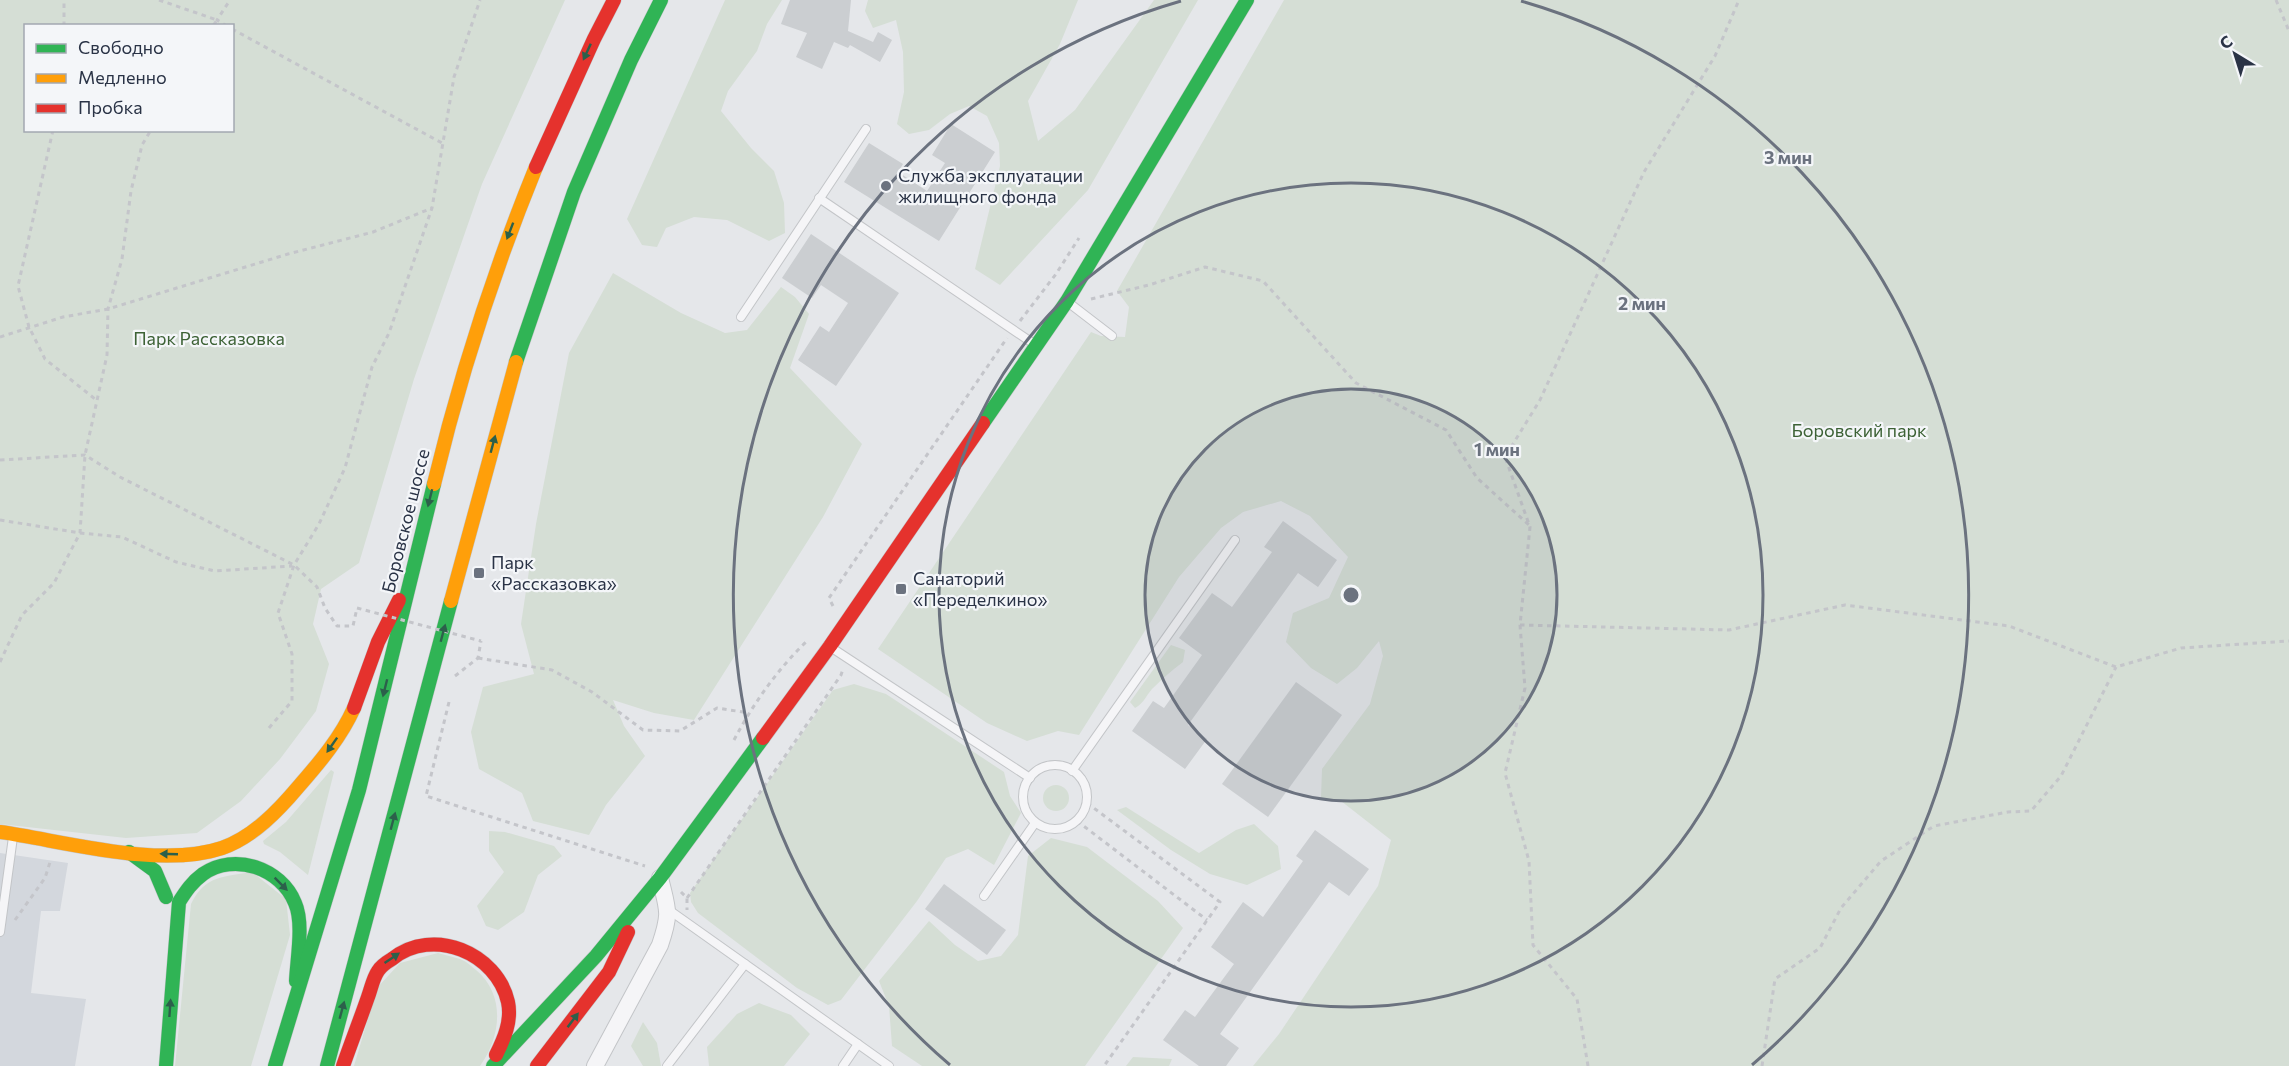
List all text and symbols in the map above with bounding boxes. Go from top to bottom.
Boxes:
legend [24,24,234,132]
north arrow [2205,24,2265,84]
text: С [2215,31,2236,53]
text: Свободно [78,36,164,58]
one-way arrow [583,43,592,60]
text: Медленно [78,66,167,88]
text: Пробка [78,96,143,118]
text: 3 мин [1764,146,1812,168]
place label: Служба эксплуатации жилищного фонда [898,164,1083,207]
marker: Служба эксплуатации жилищного фонда [879,179,893,193]
one-way arrow [505,222,514,240]
text: 2 мин [1618,292,1666,314]
park label: Парк Рассказовка [133,327,285,349]
park label: Боровский парк [1791,419,1927,441]
one-way arrow [489,435,498,453]
text: 1 мин [1474,438,1520,460]
street label: Боровское шоссе [376,446,434,595]
one-way arrow [424,489,434,507]
place label: Парк «Рассказовка» [491,551,617,594]
marker: Парк «Рассказовка» [472,566,486,580]
place label: Санаторий «Переделкино» [913,567,1047,610]
marker: Санаторий «Переделкино» [894,582,908,596]
centre of rings [1341,585,1361,605]
one-way arrow [439,624,449,642]
one-way arrow [380,679,390,697]
one-way arrow [327,737,338,753]
one-way arrow [389,812,399,830]
one-way arrow [159,849,178,858]
one-way arrow [273,876,287,890]
one-way arrow [384,953,400,964]
one-way arrow [165,998,175,1017]
one-way arrow [338,1000,348,1019]
one-way arrow [566,1012,578,1027]

